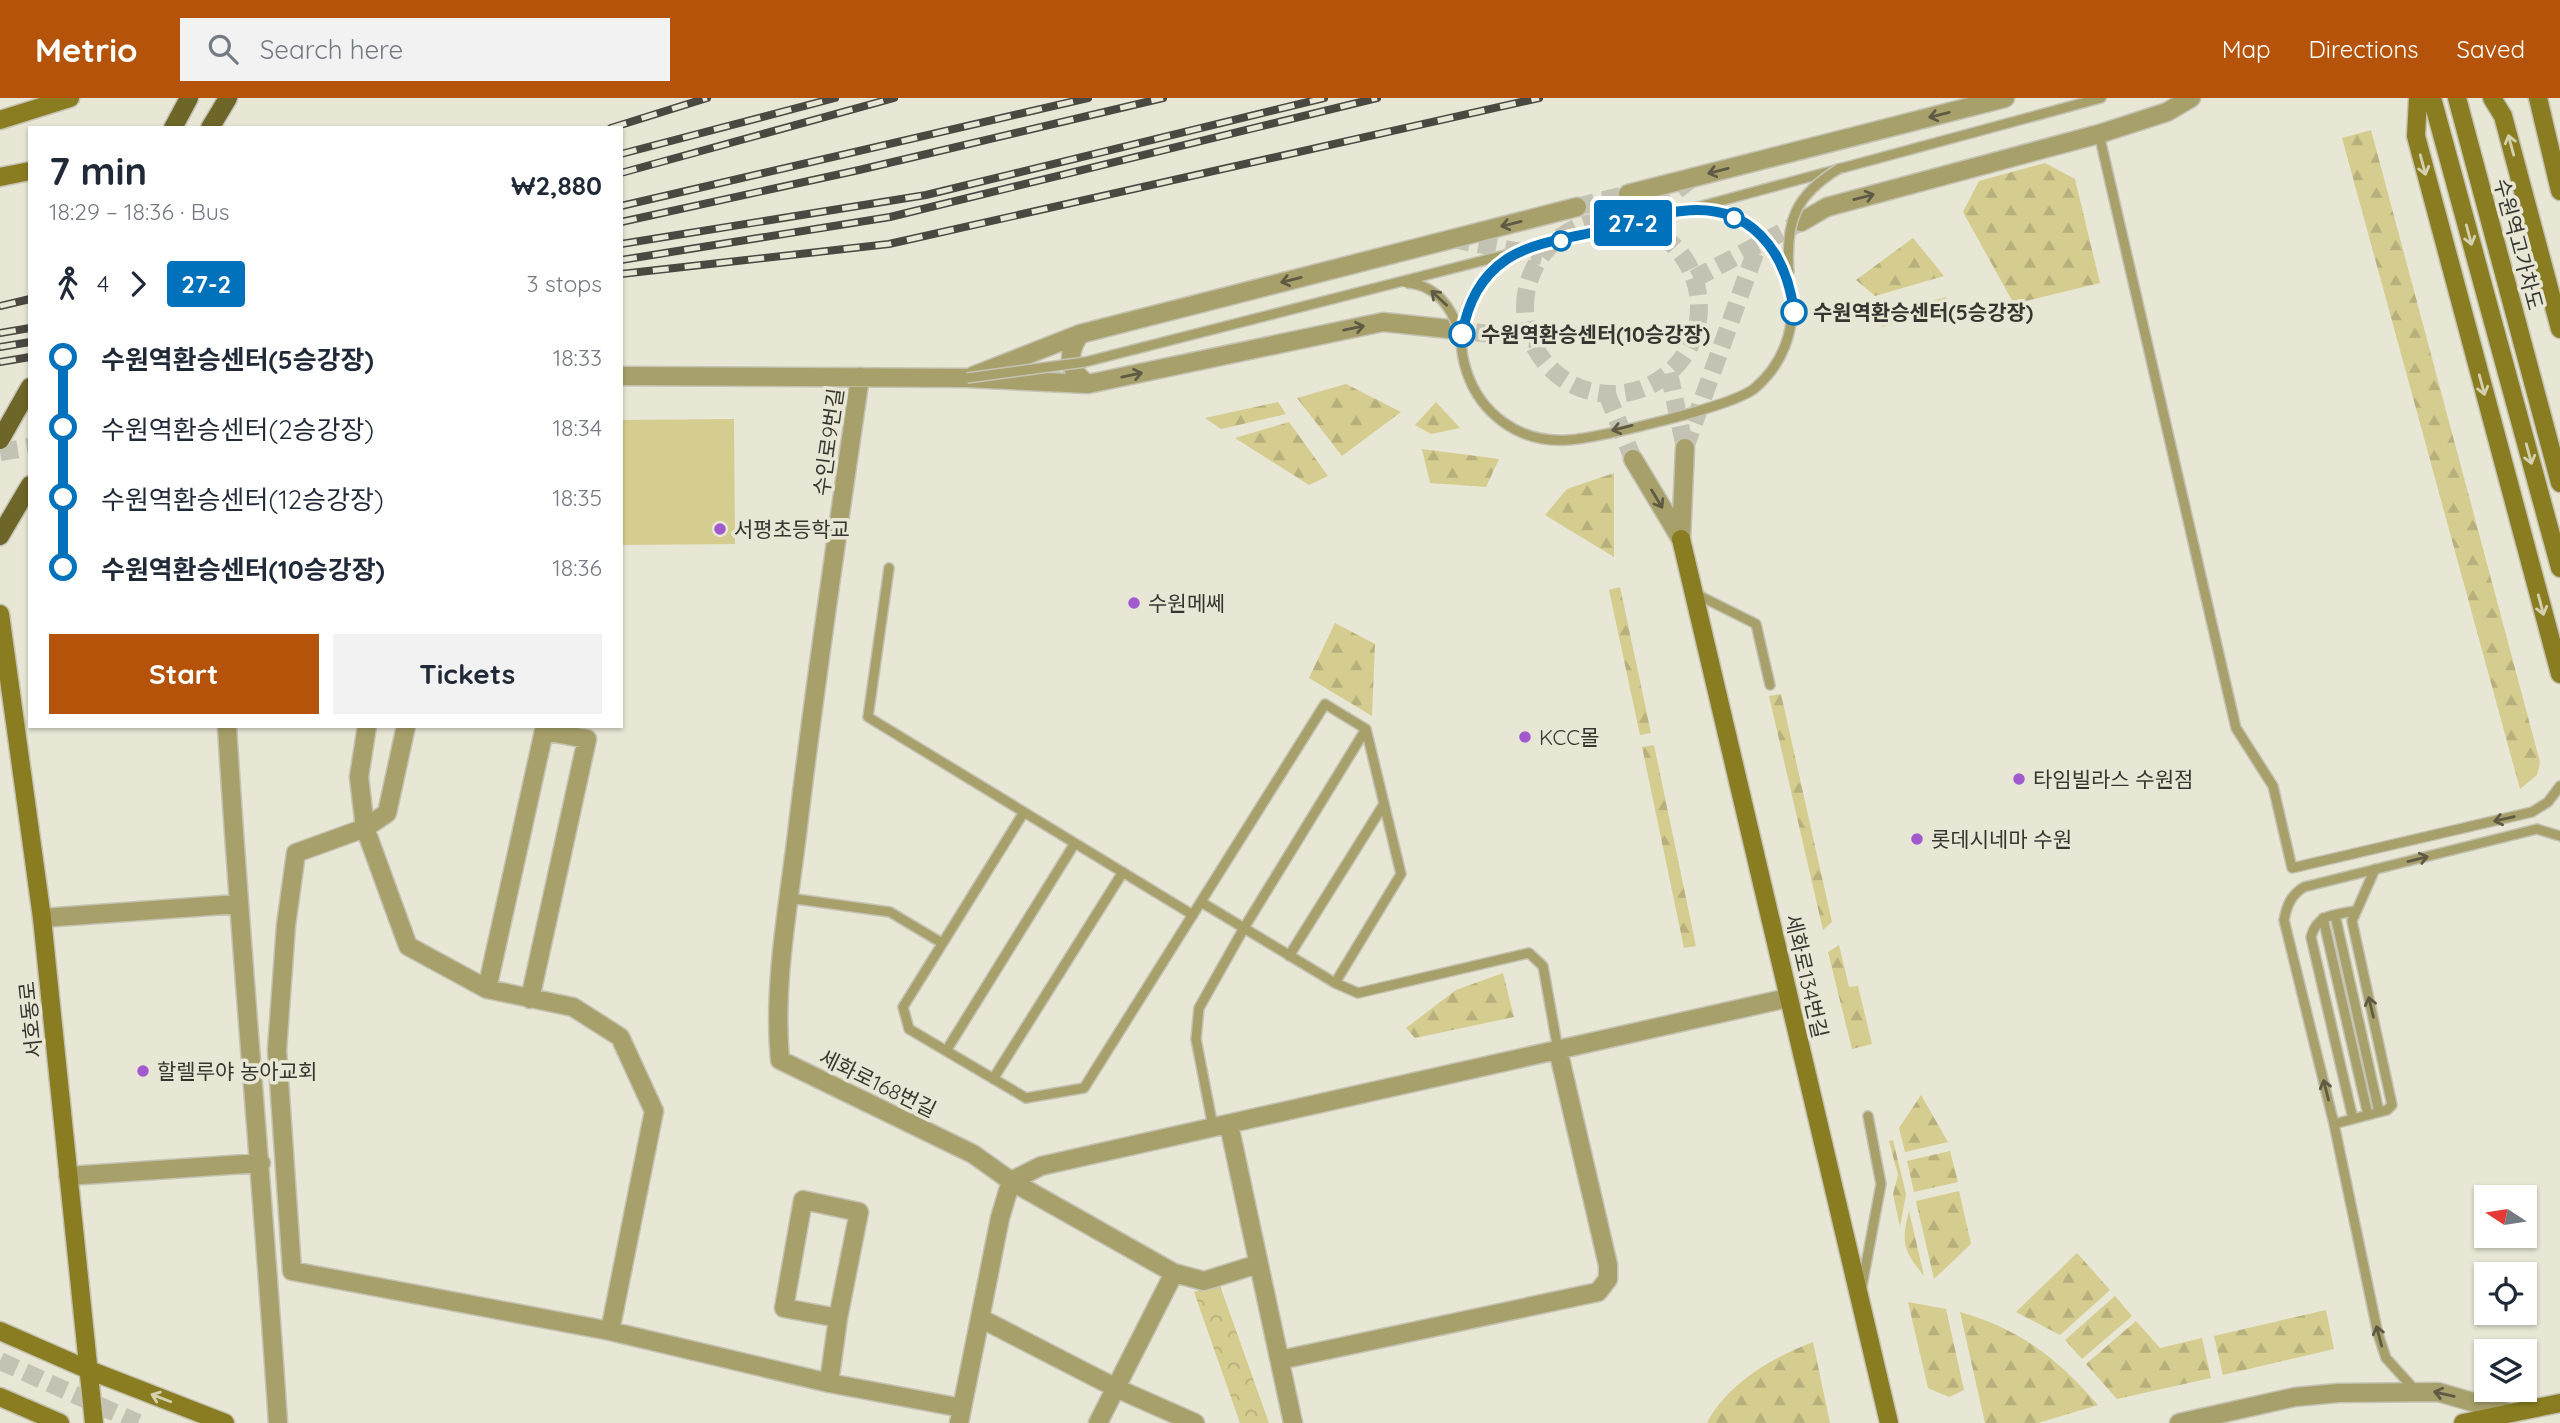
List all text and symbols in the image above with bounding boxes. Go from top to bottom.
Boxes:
search box [180,18,670,81]
text: Metrio [35,29,138,70]
icon: search [204,30,242,68]
text: Search here [260,33,403,66]
text: Map [2222,34,2271,64]
text: Directions [2309,34,2419,64]
text: Saved [2457,34,2525,64]
one-way arrow [1928,109,1950,122]
one-way arrow [2504,134,2517,156]
text: 7 min [49,147,147,195]
one-way arrow [2418,154,2431,176]
one-way arrow [1707,165,1730,178]
text: ₩2,880 [511,169,602,202]
street label: 수원역고가차도 [2489,175,2549,313]
one-way arrow [1853,190,1875,203]
text: 18:29 – 18:36 · Bus [49,197,230,226]
line badge: 27-2 [1584,200,1682,246]
text: 27-2 [1608,208,1658,238]
unlabelled marker [1724,208,1744,228]
one-way arrow [1500,218,1523,231]
one-way arrow [2463,223,2476,246]
unlabelled marker [1551,231,1571,251]
icon: walk [49,265,87,303]
icon: forward [119,265,157,303]
text: 4 [97,269,109,298]
text: 27-2 [181,269,231,299]
text: 3 stops [527,269,602,298]
one-way arrow [1280,274,1303,287]
one-way arrow [1431,289,1448,306]
marker: 수원역환승센터(5승강장) [1781,299,1807,325]
place label: 수원역환승센터(5승강장) [1813,299,2033,325]
one-way arrow [1342,321,1365,335]
marker: 수원역환승센터(10승강장) [1449,321,1475,347]
place label: 수원역환승센터(10승강장) [1481,321,1710,347]
text: 수원역환승센터(5승강장) [101,343,374,376]
text: 18:33 [553,343,602,372]
one-way arrow [1120,368,1143,382]
one-way arrow [2477,374,2490,396]
street label: 수인로9번길 [808,387,848,497]
text: 수원역환승센터(2승강장) [101,413,374,446]
text: 18:34 [553,413,602,442]
one-way arrow [1611,422,1634,435]
one-way arrow [2523,442,2536,465]
text: 수원역환승센터(12승강장) [101,483,384,516]
text: 18:35 [552,483,602,512]
one-way arrow [1650,488,1664,508]
place label: 서평초등학교 [734,516,850,542]
marker: 서평초등학교 [712,521,728,537]
text: 수원역환승센터(10승강장) [101,553,385,586]
text: 18:36 [552,553,602,582]
place label: 수원메쎄 [1148,590,1225,616]
one-way arrow [2536,593,2549,615]
marker: 수원메쎄 [1126,595,1142,611]
button: Start [49,634,319,714]
button: Tickets [333,634,602,714]
place label: KCC몰 [1539,724,1599,750]
marker: KCC몰 [1517,729,1533,745]
place label: 타임빌라스 수원점 [2033,766,2193,792]
marker: 타임빌라스 수원점 [2011,771,2027,787]
one-way arrow [2493,813,2516,826]
place label: 롯데시네마 수원 [1931,826,2072,852]
marker: 롯데시네마 수원 [1909,831,1925,847]
one-way arrow [2406,852,2428,865]
street label: 세화로134번길 [1780,911,1834,1041]
street label: 서호동로 [13,980,47,1060]
one-way arrow [2364,996,2377,1019]
street label: 세화로168번길 [815,1043,941,1123]
place label: 할렐루야 농아교회 [157,1058,317,1084]
marker: 할렐루야 농아교회 [135,1063,151,1079]
one-way arrow [2319,1079,2332,1102]
north arrow [2474,1185,2538,1248]
map controls [2474,1185,2537,1402]
button: locate [2474,1262,2537,1325]
one-way arrow [2372,1325,2385,1347]
button: layers [2474,1339,2537,1402]
one-way arrow [2434,1387,2456,1400]
one-way arrow [151,1391,173,1404]

